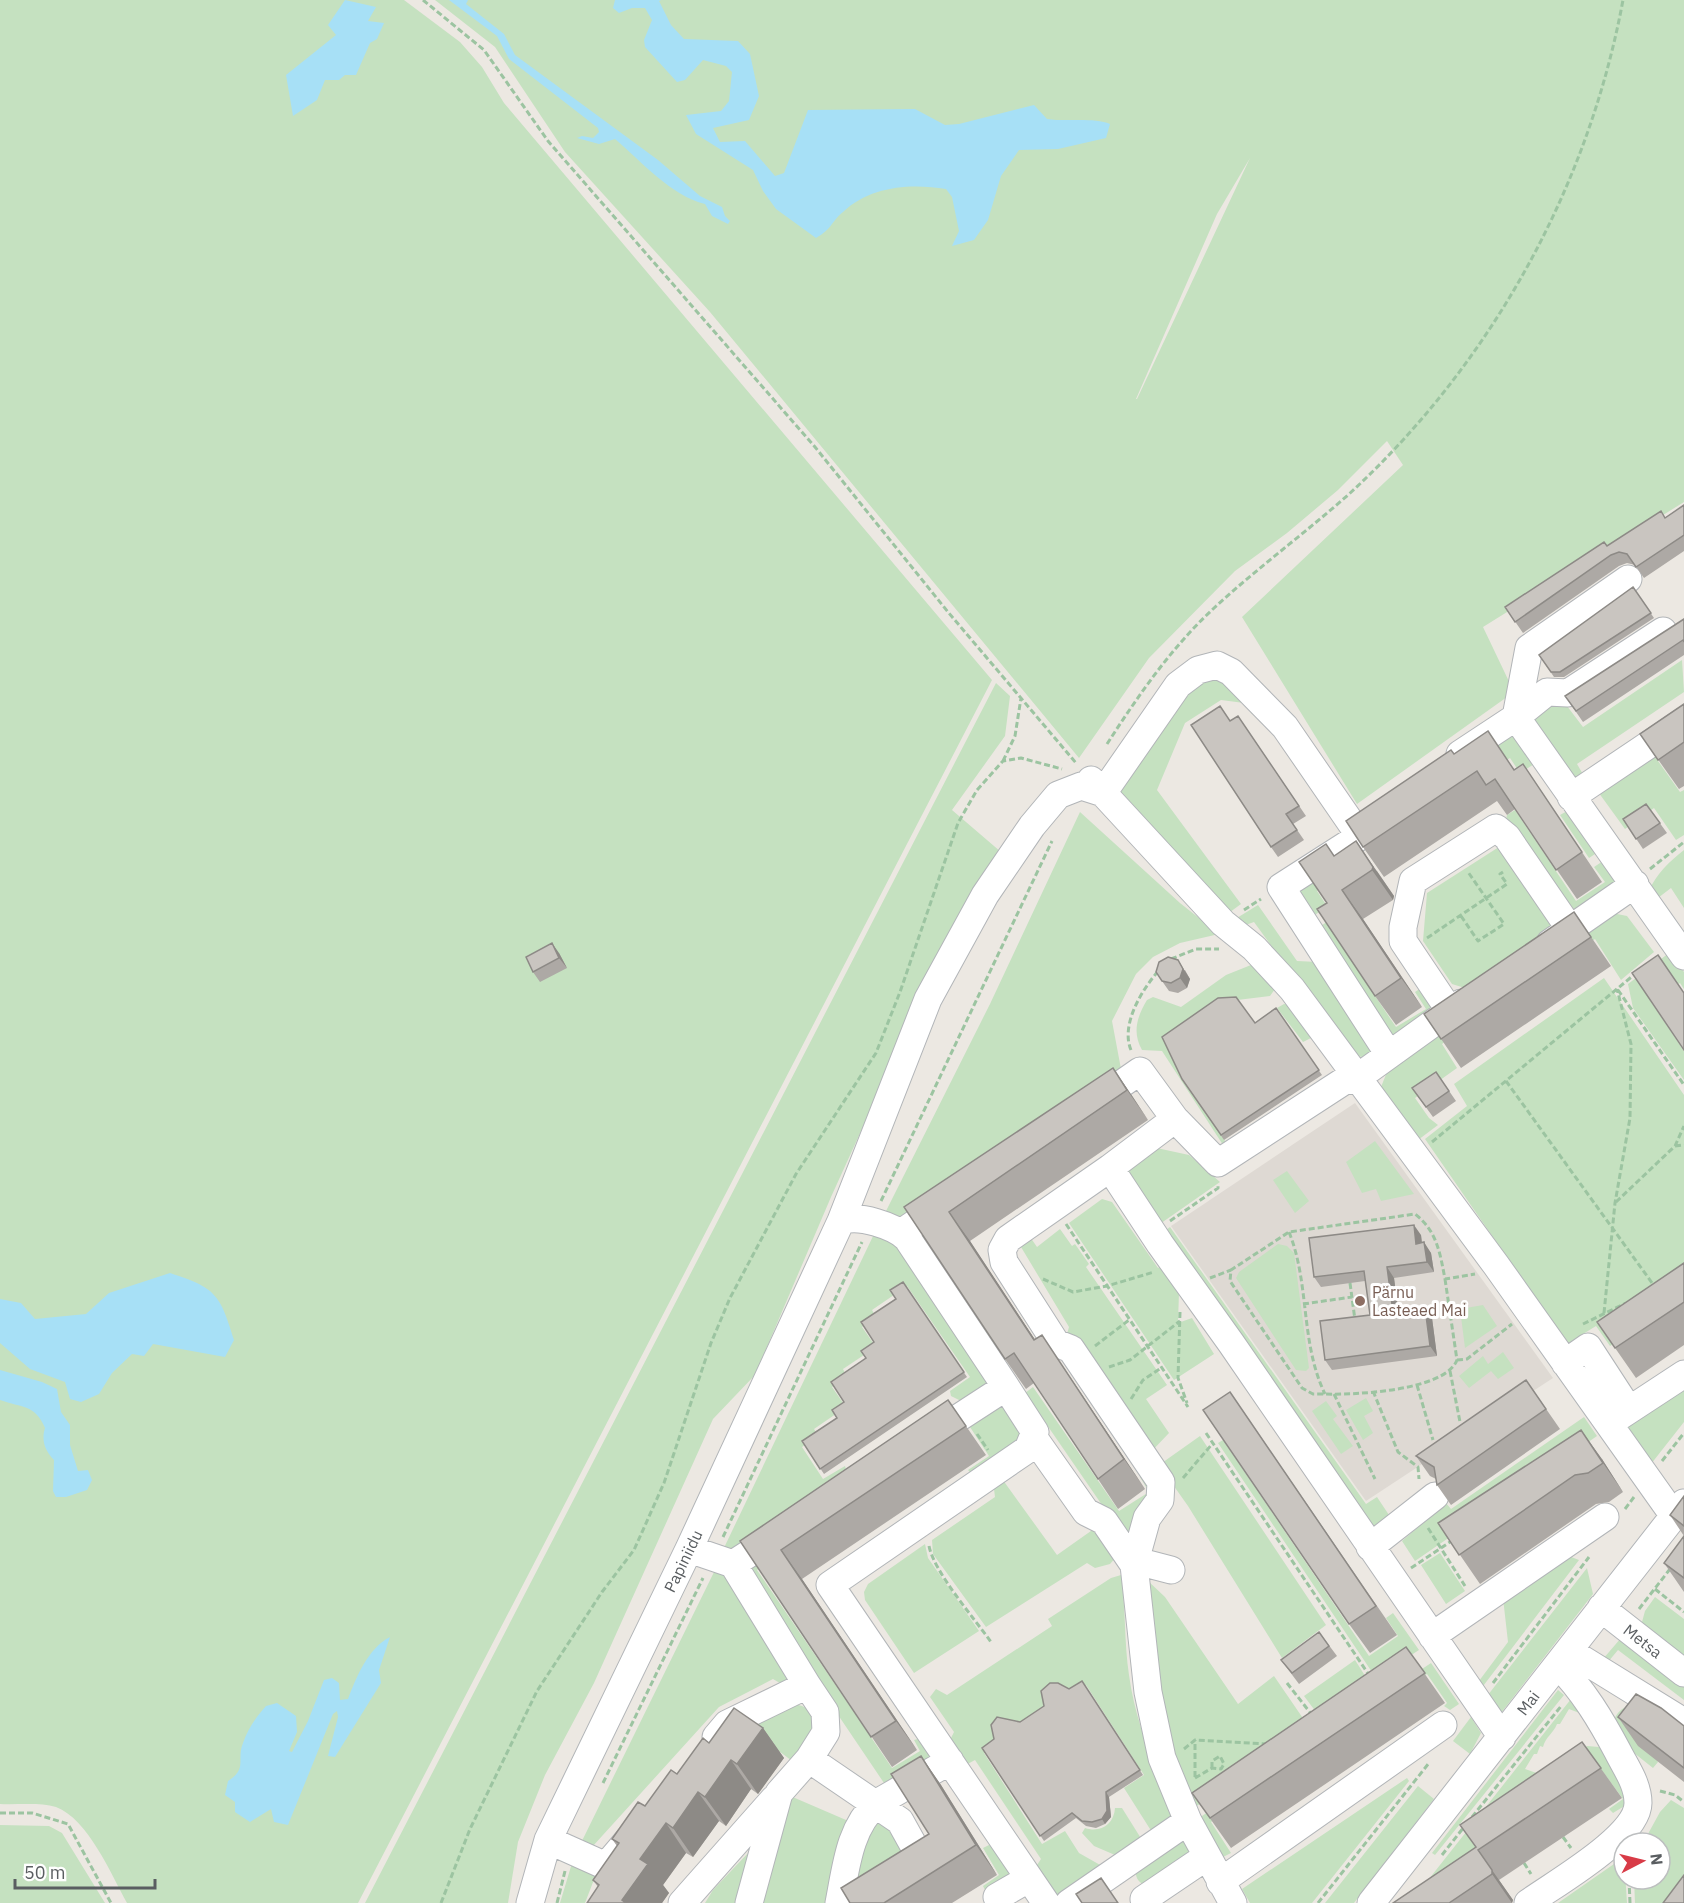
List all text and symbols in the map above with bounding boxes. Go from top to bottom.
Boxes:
place label: Pärnu Lasteaed Mai [1372,1282,1466,1320]
marker: Pärnu Lasteaed Mai [1353,1294,1367,1308]
street label: Papiniidu [659,1527,707,1595]
street label: Metsa [1620,1620,1667,1663]
street label: Mai [1512,1687,1544,1719]
north arrow [1612,1831,1672,1891]
scale bar [15,1852,154,1890]
text: N [1646,1852,1668,1866]
text: 50 m [24,1861,66,1884]

